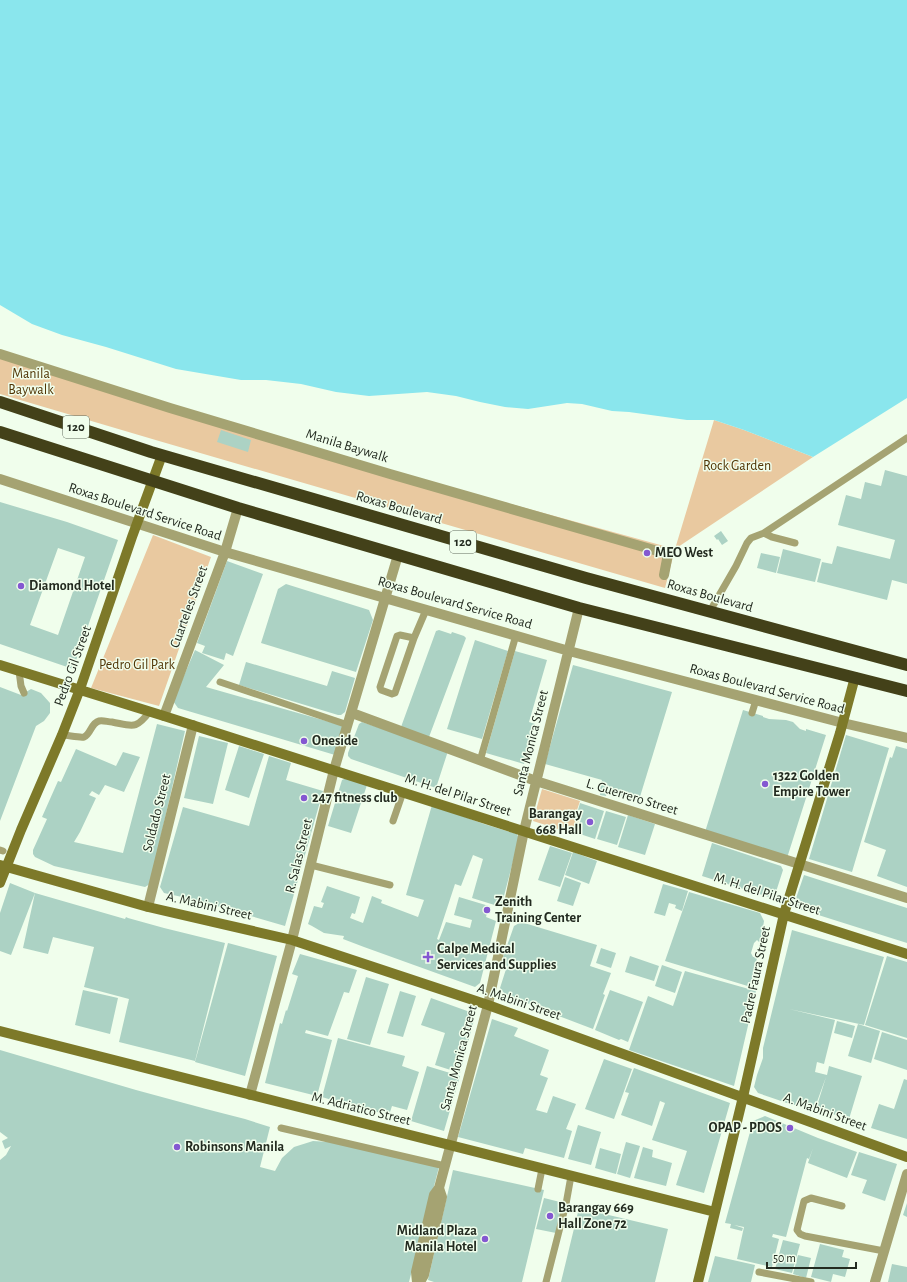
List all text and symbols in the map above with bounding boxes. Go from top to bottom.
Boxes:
park label: Manila Baywalk [8,367,54,397]
road number: 120 [63,416,89,438]
street label: Manila Baywalk [304,427,390,465]
park label: Rock Garden [703,459,771,473]
street label: Roxas Boulevard Service Road [67,481,223,543]
street label: Roxas Boulevard [354,489,444,527]
road number: 120 [450,531,476,553]
place label: MEO West [655,546,713,560]
marker: MEO West [642,548,652,558]
street label: Cuarteles Street [168,564,210,650]
street label: Roxas Boulevard Service Road [376,574,534,632]
street label: Roxas Boulevard [665,577,755,615]
place label: Diamond Hotel [29,579,115,593]
marker: Diamond Hotel [16,581,26,591]
street label: Pedro Gil Street [52,623,94,708]
park label: Pedro Gil Park [99,658,176,672]
street label: Roxas Boulevard Service Road [688,662,846,716]
street label: Santa Monica Street [511,688,551,797]
place label: Oneside [312,734,358,748]
marker: Oneside [299,736,309,746]
place label: 1322 Golden Empire Tower [773,769,850,799]
street label: M. H. del Pilar Street [403,771,513,819]
street label: Soldado Street [141,772,174,853]
street label: L. Guerrero Street [584,776,680,818]
marker: 1322 Golden Empire Tower [760,779,770,789]
place label: 247 fitness club [312,791,397,805]
marker: 247 fitness club [299,793,309,803]
place label: Barangay 668 Hall [529,807,583,837]
street label: R. Salas Street [283,817,315,895]
marker: Barangay 668 Hall [585,817,595,827]
street label: M. H. del Pilar Street [712,870,822,918]
street label: A. Mabini Street [165,889,254,923]
place label: Zenith Training Center [495,895,581,925]
marker: Zenith Training Center [482,905,492,915]
street label: Padre Faura Street [739,925,773,1025]
place label: Calpe Medical Services and Supplies [437,942,556,972]
marker: Calpe Medical Services and Supplies [422,951,434,963]
street label: A. Mabini Street [475,981,563,1023]
street label: Santa Monica Street [438,1003,480,1112]
street label: M. Adriatico Street [310,1090,412,1128]
street label: A. Mabini Street [782,1090,869,1134]
place label: OPAP - PDOS [709,1121,782,1135]
marker: OPAP - PDOS [785,1123,795,1133]
place label: Robinsons Manila [185,1140,285,1154]
marker: Robinsons Manila [172,1142,182,1152]
place label: Barangay 669 Hall Zone 72 [558,1201,634,1231]
marker: Barangay 669 Hall Zone 72 [545,1211,555,1221]
place label: Midland Plaza Manila Hotel [397,1224,477,1254]
marker: Midland Plaza Manila Hotel [480,1234,490,1244]
scale bar [767,1244,856,1270]
text: 50 m [773,1252,796,1264]

